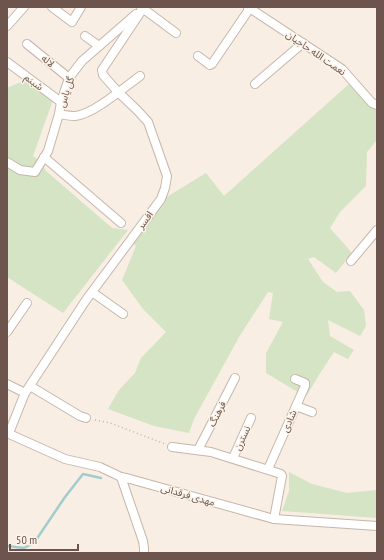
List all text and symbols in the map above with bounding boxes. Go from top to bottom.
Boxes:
street label: نعمت الله حاجیان [284,28,349,79]
street label: لاله [39,52,57,70]
street label: شبنم [21,71,46,94]
street label: گل یاس [55,74,78,109]
street label: افسر [133,208,156,232]
street label: فرهنگ [205,399,229,429]
street label: شادی [278,408,300,434]
street label: نسترن [231,423,253,452]
street label: مهدی فرقدانی [159,481,217,509]
scale bar [10,526,78,552]
text: 50 m [16,532,37,547]

